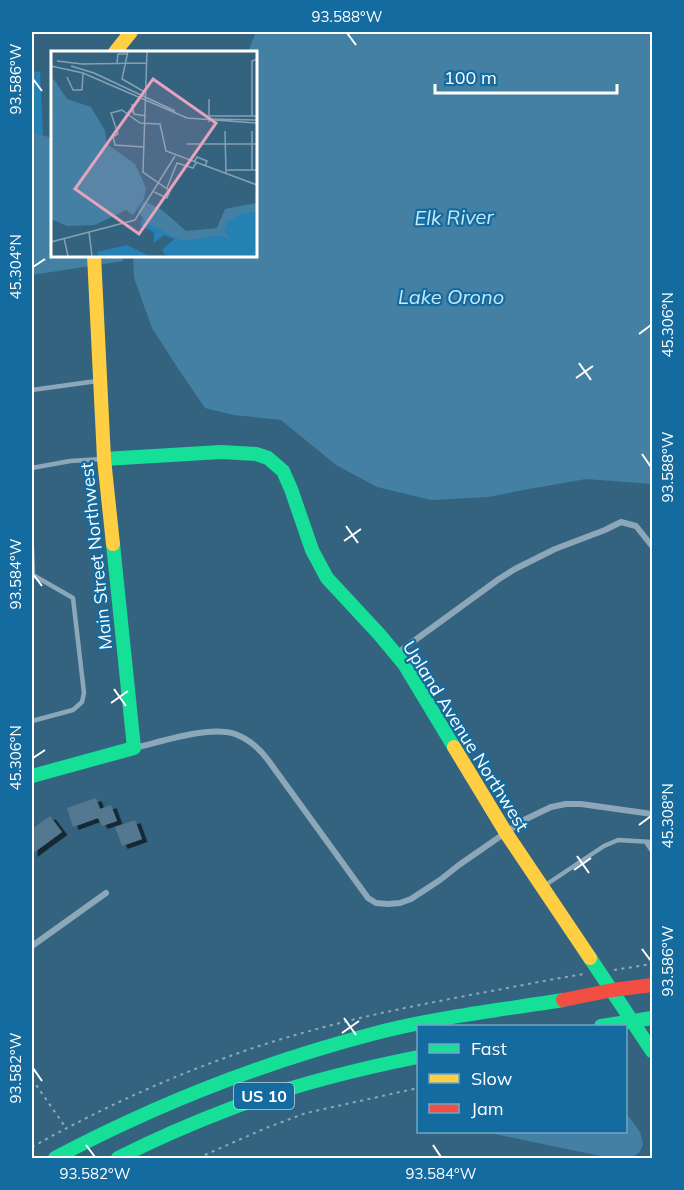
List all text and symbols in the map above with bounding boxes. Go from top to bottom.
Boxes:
text: 93.588°W [312,7,383,26]
text: 93.586°W [6,43,25,114]
inset map [51,51,256,256]
scale bar [435,57,616,95]
text: 100 m [444,66,497,89]
water label: Elk River [414,204,495,230]
text: 45.304°N [6,234,25,300]
water label: Lake Orono [398,284,504,309]
text: 45.306°N [658,292,677,358]
text: 93.588°W [658,431,677,502]
street label: Main Street Northwest [75,461,117,651]
text: 93.584°W [6,538,25,609]
street label: Upland Avenue Northwest [398,636,534,836]
text: 45.306°N [6,725,25,791]
text: 45.308°N [658,783,677,849]
text: 93.586°W [658,925,677,996]
legend [417,1025,627,1133]
text: 93.582°W [6,1032,25,1103]
text: Fast [471,1037,507,1060]
text: Slow [471,1067,513,1090]
road number: US 10 [234,1083,294,1109]
text: Jam [471,1097,504,1120]
text: 93.582°W [60,1164,131,1183]
text: 93.584°W [406,1164,477,1183]

